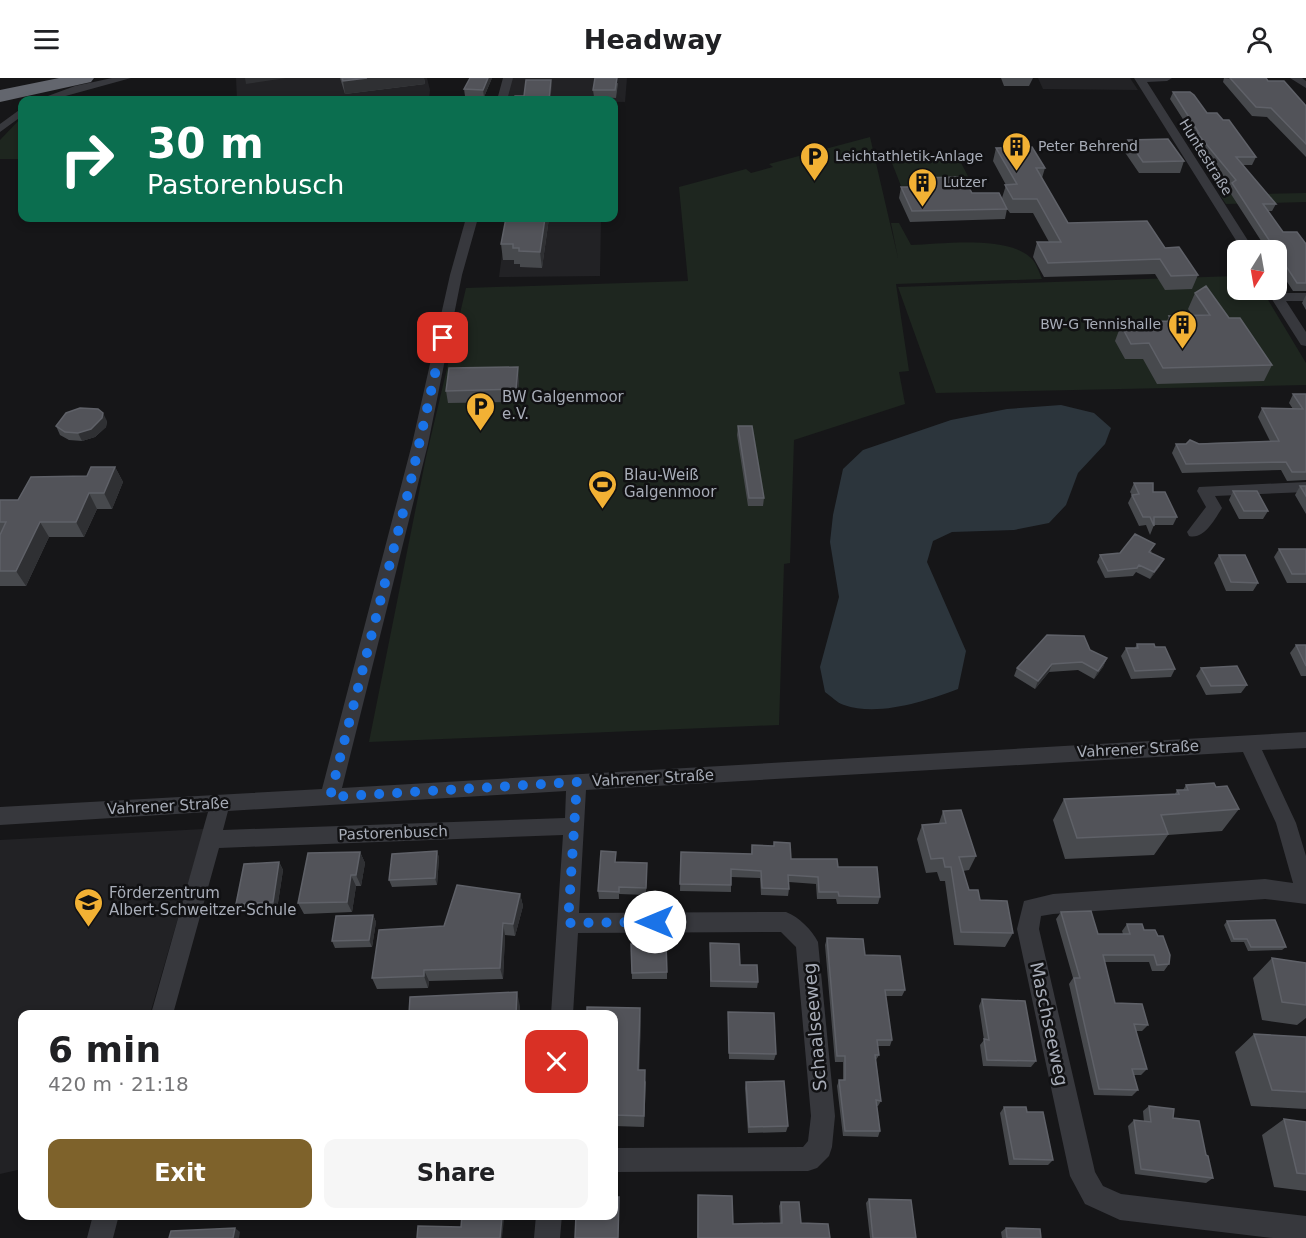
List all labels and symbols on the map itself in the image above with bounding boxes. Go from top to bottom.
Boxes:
street label: Huntestraße [1176,116,1236,198]
building icon: Peter Behrend [1001,130,1033,172]
place label: Peter Behrend [1038,138,1138,154]
parking icon: Leichtathletik-Anlage [798,140,830,182]
place label: Leichtathletik-Anlage [835,148,983,164]
building icon: Lutzer [906,166,938,208]
place label: Lutzer [943,174,987,190]
north arrow [1227,240,1287,300]
building icon: BW-G Tennishalle [1166,308,1198,350]
pin [417,312,468,363]
place label: BW-G Tennishalle [1040,316,1161,332]
place label: BW Galgenmoor e.V. [502,388,625,423]
parking icon: BW Galgenmoor e.V. [465,390,497,432]
place label: Blau-Weiß Galgenmoor [624,466,717,501]
sports icon: Blau-Weiß Galgenmoor [587,468,619,510]
street label: Vahrener Straße [1077,737,1199,761]
street label: Vahrener Straße [592,766,714,790]
street label: Vahrener Straße [107,794,229,818]
street label: Pastorenbusch [338,822,448,844]
place label: Förderzentrum Albert-Schweitzer-Schule [109,884,296,919]
school or university icon: Förderzentrum Albert-Schweitzer-Schule [72,886,104,928]
position arrow [623,890,687,954]
street label: Maschseeweg [1026,960,1073,1088]
street label: Schaalseeweg [798,962,831,1092]

